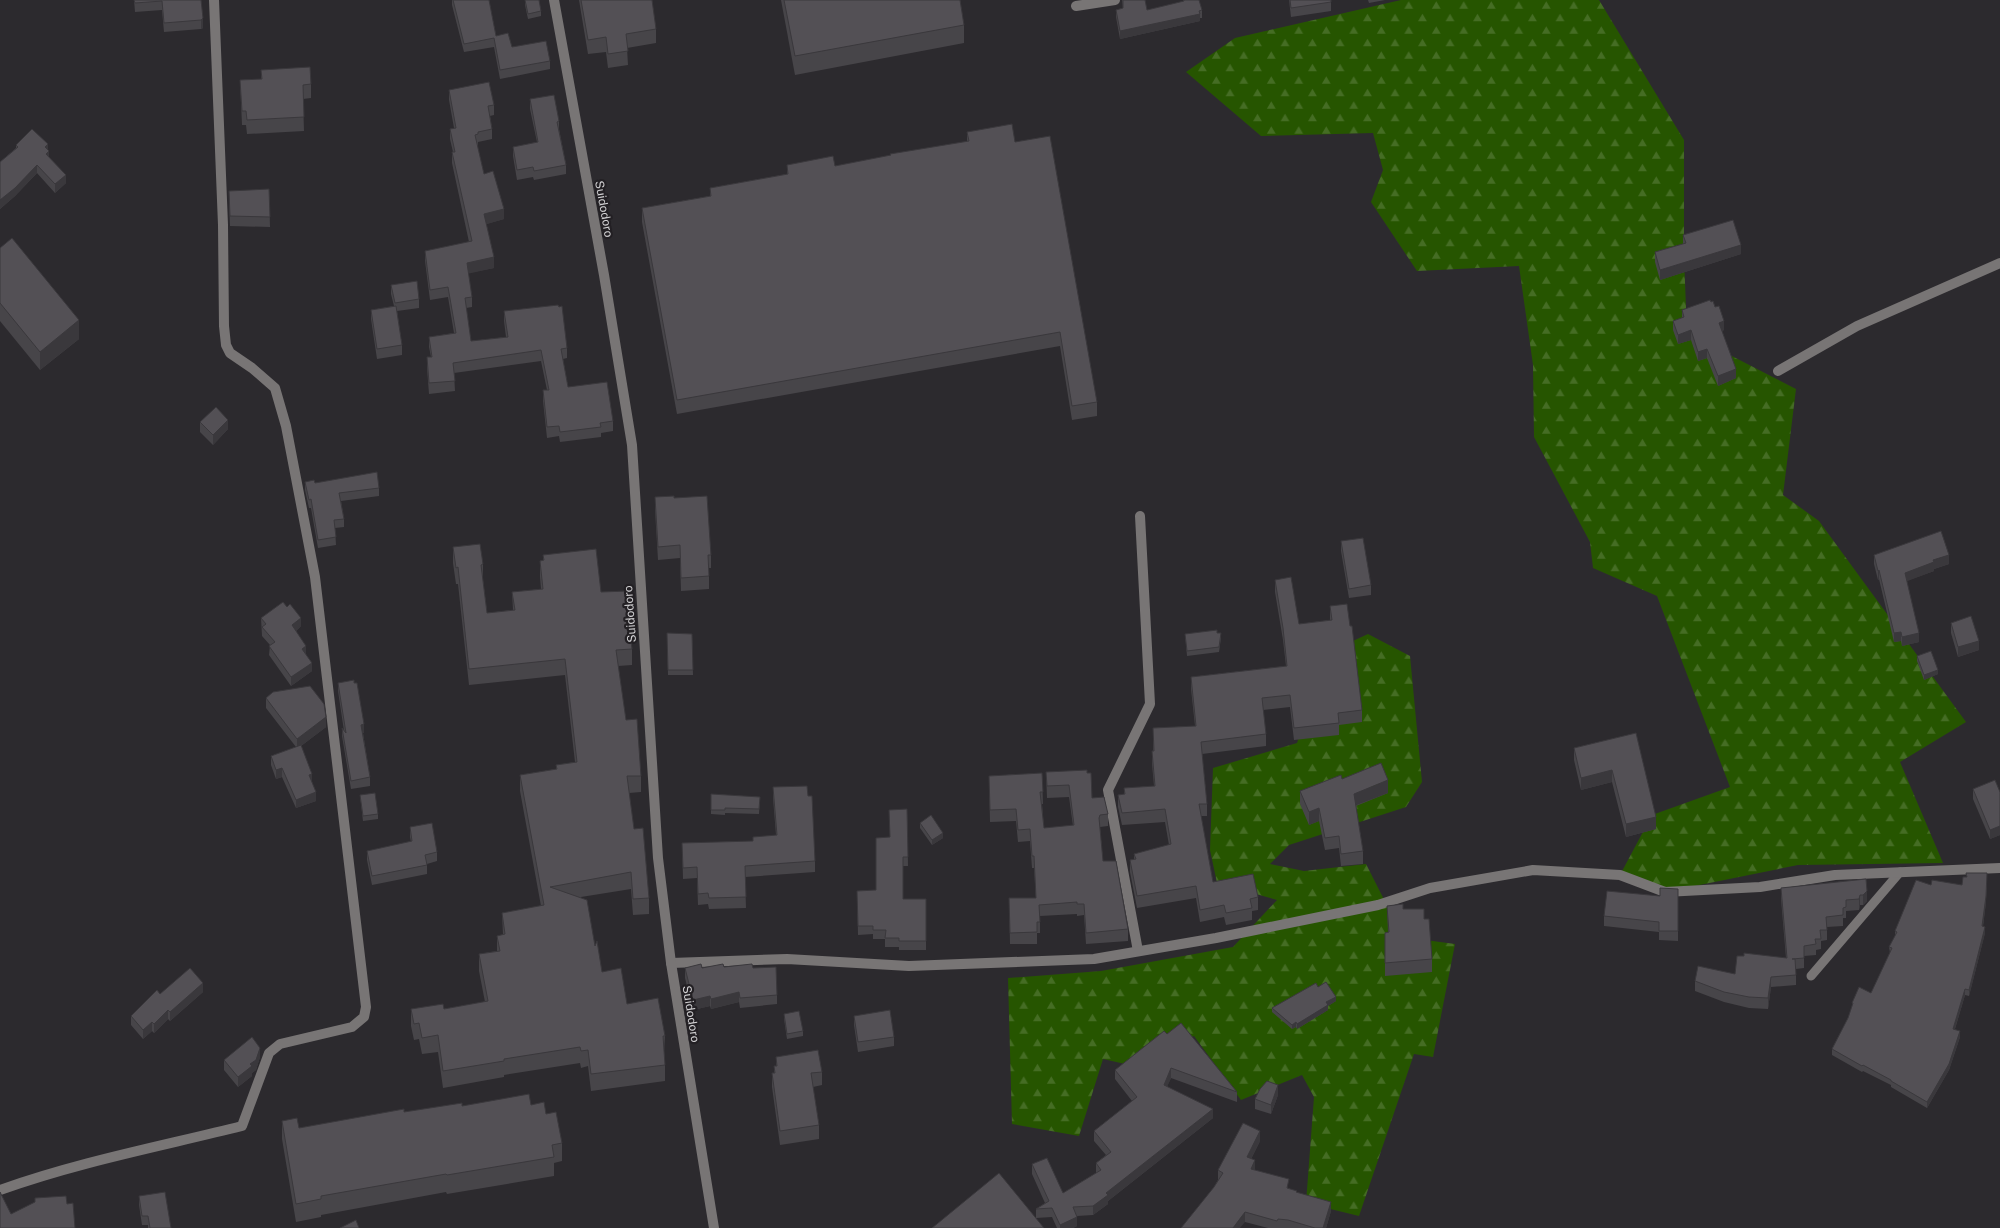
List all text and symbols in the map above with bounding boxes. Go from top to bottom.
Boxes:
street label: Suidodoro [592,180,616,239]
street label: Suidodoro [621,585,639,643]
street label: Suidodoro [680,985,702,1044]

